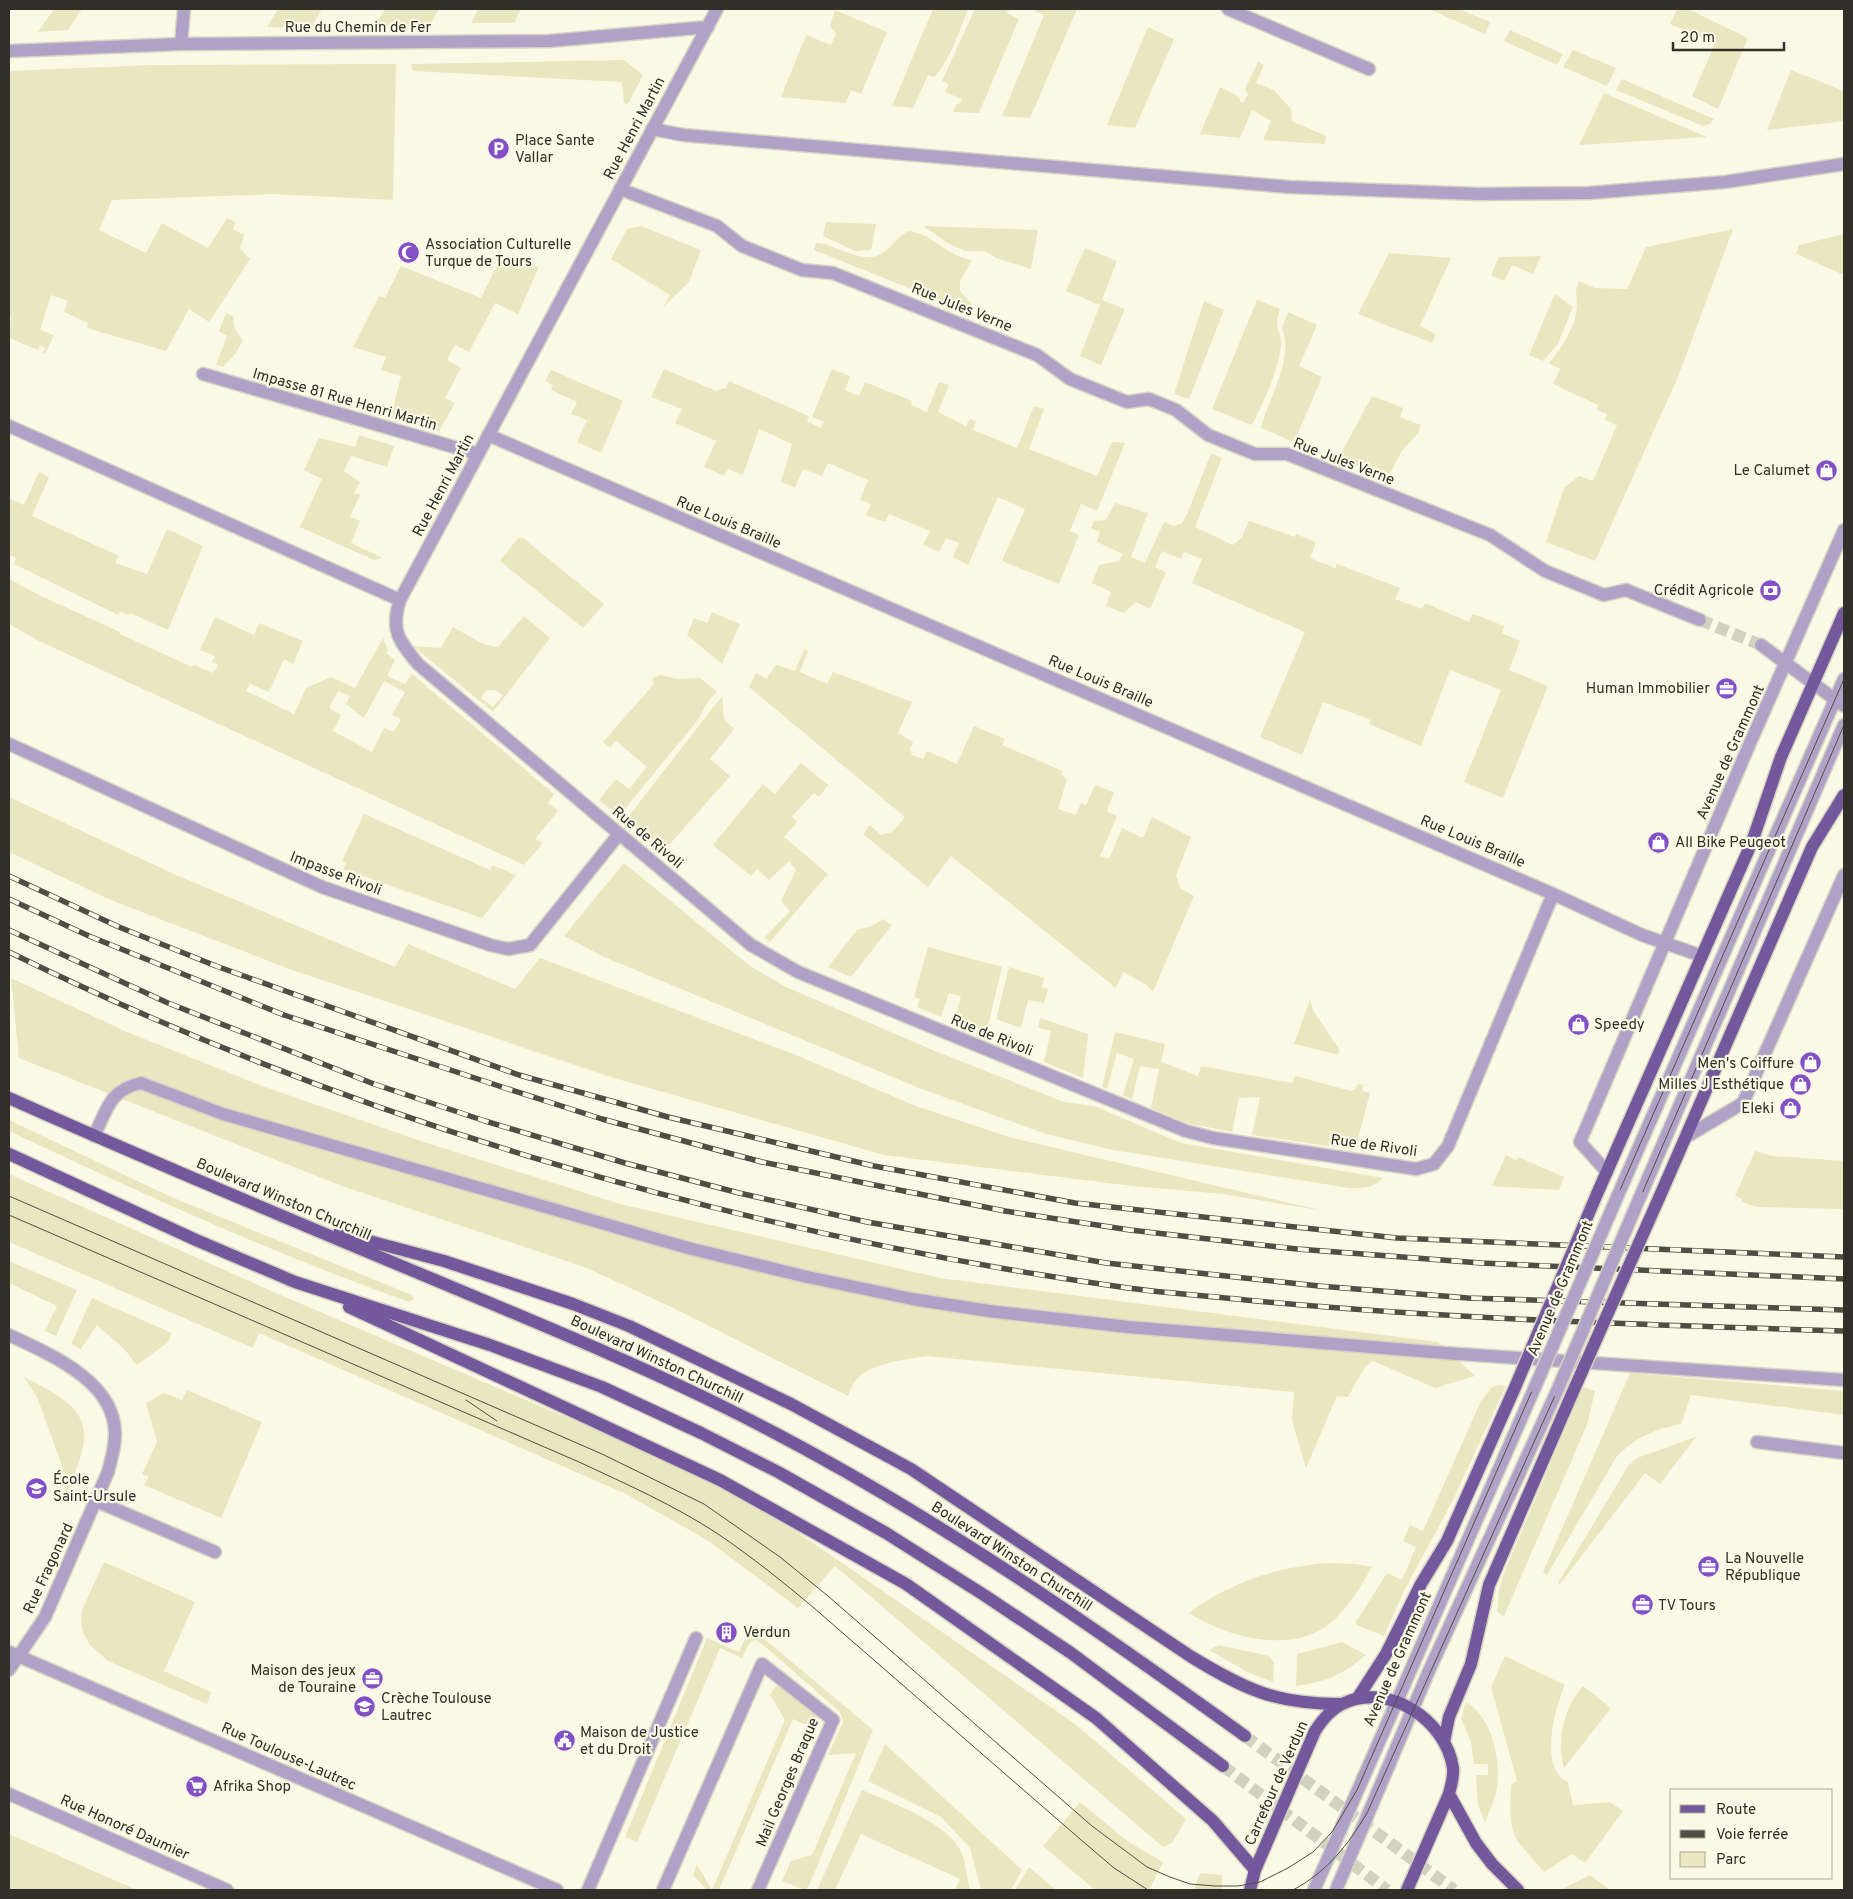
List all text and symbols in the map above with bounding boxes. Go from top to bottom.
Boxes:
street label: Rue du Chemin de Fer [285,19,431,38]
scale bar [1673,20,1784,52]
text: 20 m [1680,29,1715,48]
street label: Rue Henri Martin [600,74,670,183]
place label: Place Sante Vallar [515,132,595,168]
parking icon: Place Sante Vallar [487,137,511,161]
place label: Association Culturelle Turque de Tours [425,236,571,272]
mosque icon: Association Culturelle Turque de Tours [397,241,421,265]
street label: Rue Jules Verne [908,279,1015,337]
street label: Impasse 81 Rue Henri Martin [250,365,439,436]
street label: Rue Henri Martin [409,431,479,540]
street label: Rue Jules Verne [1290,434,1397,490]
shop icon: Le Calumet [1814,458,1838,482]
place label: Le Calumet [1733,462,1810,481]
street label: Rue Louis Braille [673,493,784,554]
bank icon: Crédit Agricole [1758,578,1782,602]
place label: Crédit Agricole [1654,582,1754,601]
street label: Rue Louis Braille [1045,652,1156,713]
office icon: Human Immobilier [1714,676,1738,700]
place label: Human Immobilier [1586,680,1710,699]
street label: Avenue de Grammont [1693,682,1770,823]
street label: Rue de Rivoli [608,803,687,873]
street label: Rue Louis Braille [1417,812,1528,873]
shop icon: All Bike Peugeot [1647,830,1671,854]
place label: All Bike Peugeot [1675,834,1786,853]
street label: Impasse Rivoli [287,848,384,901]
street label: Rue de Rivoli [947,1011,1035,1062]
shop icon: Speedy [1566,1012,1590,1036]
place label: Speedy [1594,1016,1645,1035]
shop icon: Men's Coiffure [1798,1051,1822,1075]
place label: Men's Coiffure [1697,1055,1794,1074]
shop icon: Milles J Esthétique [1788,1072,1812,1096]
place label: Milles J Esthétique [1658,1076,1784,1095]
shop icon: Eleki [1778,1096,1802,1120]
place label: Eleki [1741,1100,1774,1119]
street label: Rue de Rivoli [1329,1131,1418,1162]
street label: Boulevard Winston Churchill [193,1155,374,1246]
street label: Avenue de Grammont [1524,1218,1599,1359]
street label: Boulevard Winston Churchill [567,1312,746,1409]
place label: École Saint-Ursule [53,1470,136,1507]
school or university icon: École Saint-Ursule [25,1476,49,1500]
street label: Boulevard Winston Churchill [927,1498,1095,1617]
street label: Rue Fragonard [20,1520,79,1617]
place label: La Nouvelle République [1725,1550,1804,1586]
office icon: La Nouvelle République [1697,1555,1721,1579]
street label: Avenue de Grammont [1360,1589,1437,1730]
office icon: TV Tours [1630,1593,1654,1617]
place label: TV Tours [1658,1597,1716,1616]
building icon: Verdun [715,1620,739,1644]
place label: Verdun [743,1624,790,1643]
place label: Maison des jeux de Touraine [250,1662,356,1698]
office icon: Maison des jeux de Touraine [360,1667,384,1691]
place label: Crèche Toulouse Lautrec [381,1690,492,1726]
school or university icon: Crèche Toulouse Lautrec [353,1695,377,1719]
street label: Mail Georges Braque [753,1715,824,1850]
street label: Carrefour de Verdun [1241,1718,1313,1849]
street label: Rue Toulouse-Lautrec [218,1719,359,1796]
place label: Maison de Justice et du Droit [580,1724,699,1760]
public building icon: Maison de Justice et du Droit [552,1729,576,1753]
supermarket icon: Afrika Shop [185,1774,209,1798]
place label: Afrika Shop [213,1778,291,1797]
legend [1670,1789,1833,1879]
street label: Rue Honoré Daumier [57,1791,192,1865]
text: Route [1716,1801,1756,1820]
text: Voie ferrée [1716,1826,1788,1845]
text: Parc [1716,1851,1746,1870]

